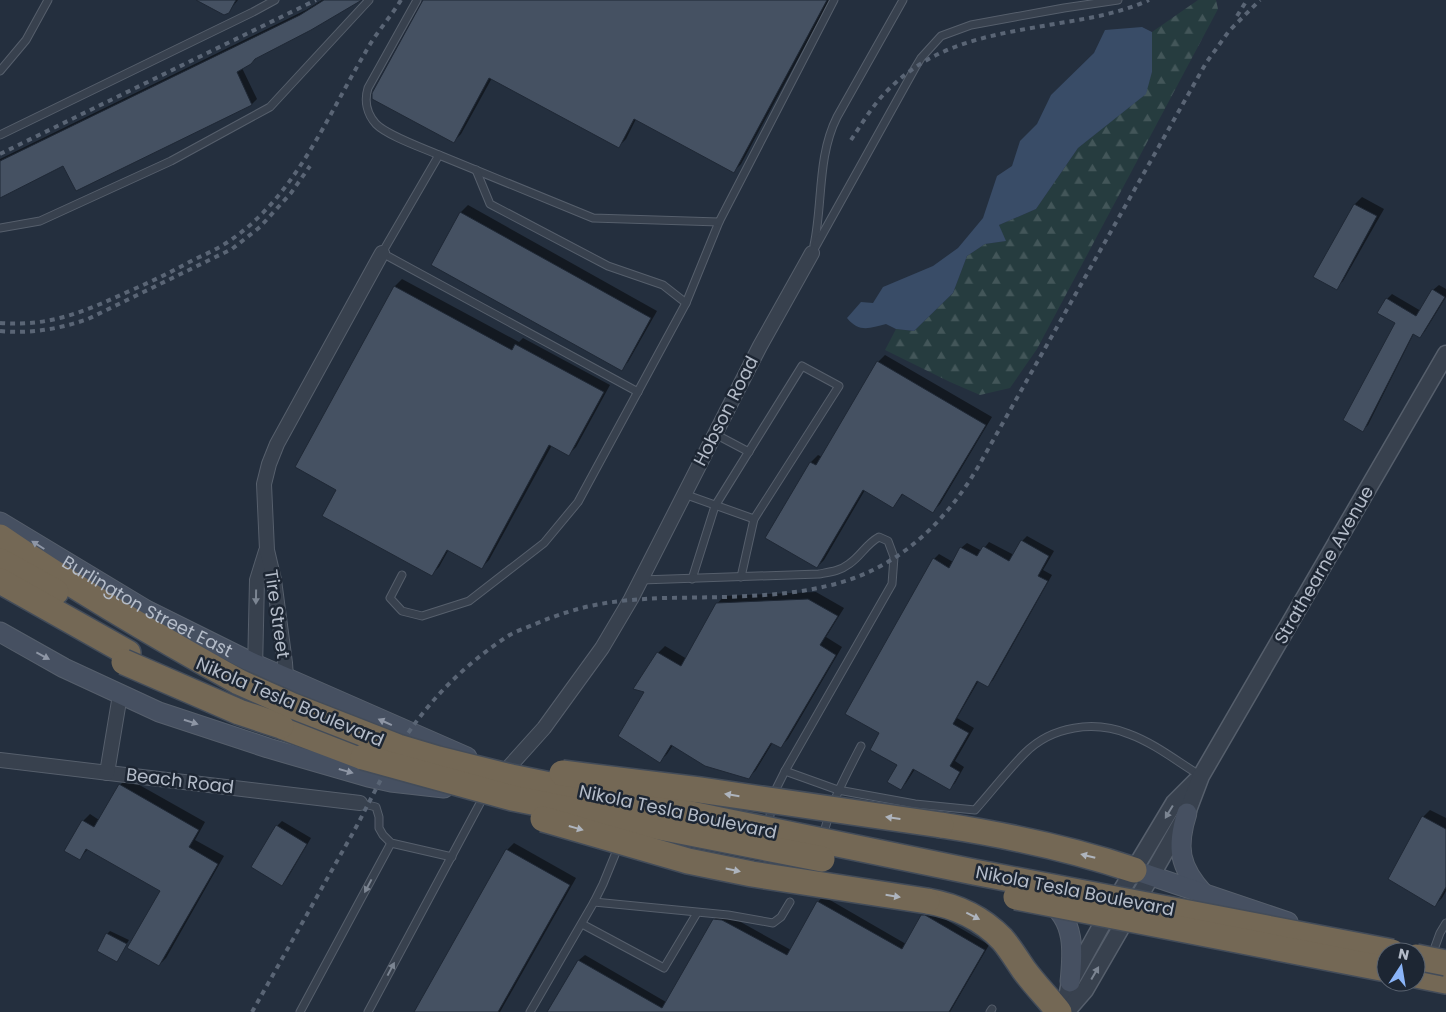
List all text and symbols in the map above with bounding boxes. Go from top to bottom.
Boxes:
street label: Hobson Road [687,352,764,470]
street label: Strathearne Avenue [1268,481,1379,649]
one-way arrow [31,540,44,549]
street label: Burlington Street East [57,549,237,663]
street label: Tire Street [259,568,296,660]
one-way arrow [252,590,260,606]
street label: Nikola Tesla Boulevard [192,651,388,752]
one-way arrow [35,652,50,660]
one-way arrow [378,717,392,725]
one-way arrow [183,719,198,727]
street label: Beach Road [125,761,235,800]
one-way arrow [338,767,353,775]
street label: Nikola Tesla Boulevard [577,778,779,845]
one-way arrow [724,790,740,798]
one-way arrow [1164,806,1173,819]
one-way arrow [885,814,901,822]
one-way arrow [568,824,583,832]
one-way arrow [1080,852,1095,860]
street label: Nikola Tesla Boulevard [974,859,1177,922]
one-way arrow [725,866,741,874]
one-way arrow [363,880,372,893]
one-way arrow [885,892,901,900]
one-way arrow [966,912,980,920]
north arrow [1376,942,1426,992]
text: N [1396,943,1411,965]
one-way arrow [387,962,395,976]
one-way arrow [1090,966,1099,979]

